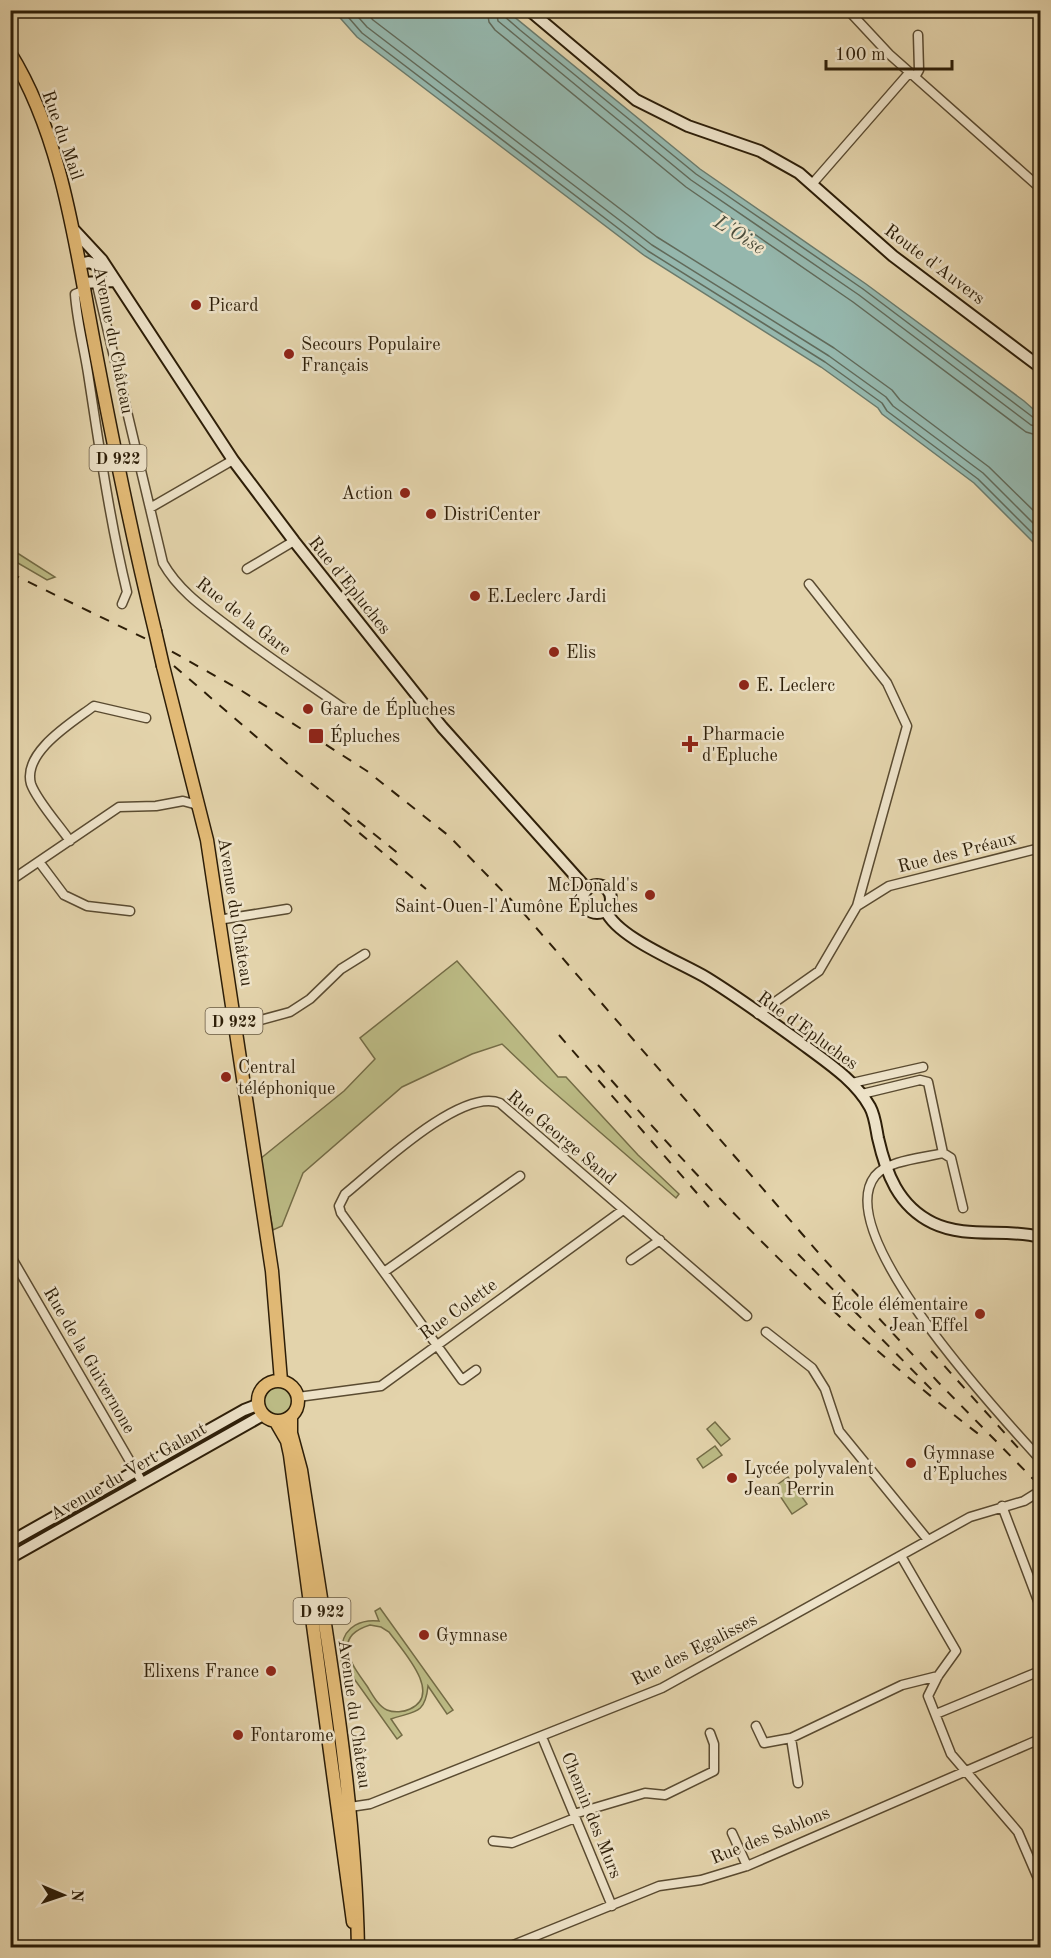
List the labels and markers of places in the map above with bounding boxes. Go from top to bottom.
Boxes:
place label: Picard [208,297,259,315]
marker: Picard [189,298,203,312]
place label: Secours Populaire Français [301,336,441,375]
marker: Secours Populaire Français [282,347,296,361]
place label: Action [342,485,393,503]
marker: Action [398,486,412,500]
place label: DistriCenter [443,506,541,524]
marker: DistriCenter [424,507,438,521]
place label: E.Leclerc Jardi [487,588,606,606]
marker: E.Leclerc Jardi [468,589,482,603]
place label: Elis [566,644,596,662]
marker: Elis [547,645,561,659]
place label: E. Leclerc [756,677,835,695]
marker: E. Leclerc [737,678,751,692]
place label: Gare de Épluches [320,697,455,719]
marker: Gare de Épluches [301,702,315,716]
place label: Épluches [330,724,400,746]
place label: Pharmacie d'Epluche [702,726,784,765]
marker: Épluches [307,727,325,745]
marker: Pharmacie d'Epluche [683,737,697,751]
place label: McDonald's Saint-Ouen-l'Aumône Épluches [395,877,638,916]
marker: McDonald's Saint-Ouen-l'Aumône Épluches [643,888,657,902]
place label: Central téléphonique [238,1059,335,1098]
marker: Central téléphonique [219,1070,233,1084]
place label: École élémentaire Jean Effel [831,1292,968,1335]
marker: École élémentaire Jean Effel [973,1307,987,1321]
place label: Gymnase d’Epluches [923,1445,1008,1484]
marker: Gymnase d’Epluches [904,1456,918,1470]
place label: Lycée polyvalent Jean Perrin [744,1460,874,1499]
marker: Lycée polyvalent Jean Perrin [725,1471,739,1485]
place label: Gymnase [436,1627,508,1645]
marker: Gymnase [417,1628,431,1642]
place label: Elixens France [143,1663,259,1681]
marker: Elixens France [264,1664,278,1678]
place label: Fontarome [250,1727,334,1745]
marker: Fontarome [231,1728,245,1742]

